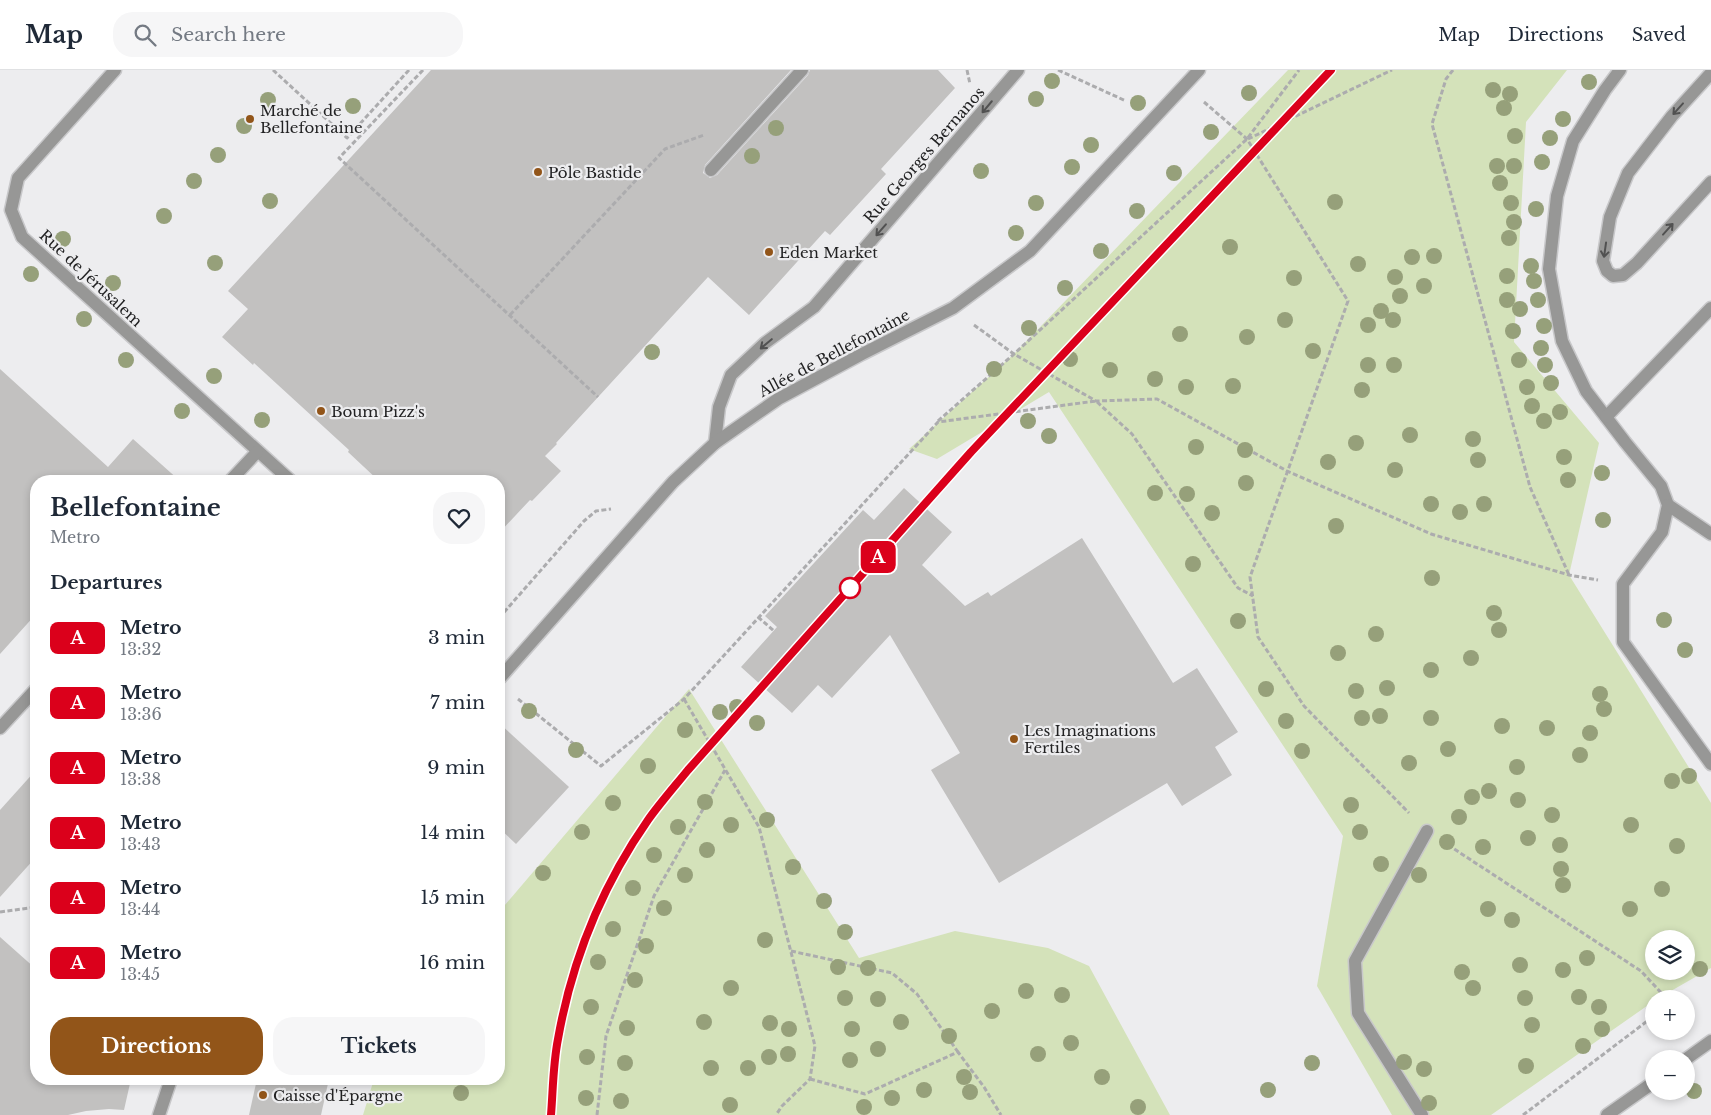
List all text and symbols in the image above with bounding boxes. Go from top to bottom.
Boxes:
search box [113,12,463,57]
text: Map [25,20,83,49]
icon: search [131,21,159,49]
text: Search here [171,23,286,46]
text: Map [1438,24,1480,46]
text: Directions [1508,24,1604,46]
text: Saved [1632,24,1686,46]
street label: Rue Georges Bernanos [859,83,989,227]
place label: Marché de Bellefontaine [260,101,363,137]
one-way arrow [981,101,993,114]
one-way arrow [1672,102,1684,115]
marker: Marché de Bellefontaine [244,113,256,125]
place label: Pôle Bastide [548,163,642,182]
marker: Pôle Bastide [532,166,544,178]
one-way arrow [1662,223,1674,236]
one-way arrow [875,224,887,237]
street label: Rue de Jérusalem [36,225,146,331]
one-way arrow [1599,242,1609,258]
place label: Eden Market [779,243,878,262]
marker: Eden Market [763,246,775,258]
street label: Allée de Bellefontaine [754,305,913,401]
one-way arrow [759,338,772,349]
place label: Boum Pizz's [331,402,425,421]
marker: Boum Pizz's [315,405,327,417]
button: heart [433,492,485,544]
text: Bellefontaine [50,493,221,522]
text: Metro [50,527,100,547]
line badge: A [862,541,894,573]
text: A [871,546,885,568]
text: Departures [50,571,162,594]
unlabelled marker [839,577,861,599]
text: Metro [120,616,182,639]
text: 3 min [428,626,485,649]
text: A [70,627,85,649]
text: 13:32 [120,639,161,659]
text: Metro [120,681,182,704]
text: 7 min [430,691,485,714]
text: A [70,692,85,714]
text: 13:36 [120,704,162,724]
place label: Les Imaginations Fertiles [1024,721,1156,757]
marker: Les Imaginations Fertiles [1008,733,1020,745]
text: Metro [120,746,182,769]
text: 9 min [427,756,485,779]
text: A [70,757,85,779]
text: 13:38 [120,769,161,789]
text: Metro [120,811,182,834]
text: 14 min [420,821,485,844]
text: A [70,822,85,844]
text: 13:43 [120,834,161,854]
text: Metro [120,876,182,899]
text: 15 min [420,886,485,909]
text: A [70,887,85,909]
text: 13:44 [120,899,160,919]
map controls [1645,930,1695,1100]
button: layers [1645,930,1695,980]
text: Metro [120,941,182,964]
text: 16 min [419,951,485,974]
text: A [70,952,85,974]
text: 13:45 [120,964,160,984]
button: + [1645,990,1695,1040]
button: Directions [50,1017,263,1075]
button: Tickets [273,1017,485,1075]
button: − [1645,1050,1695,1100]
place label: Caisse d'Épargne [273,1086,403,1105]
marker: Caisse d'Épargne [257,1089,269,1101]

